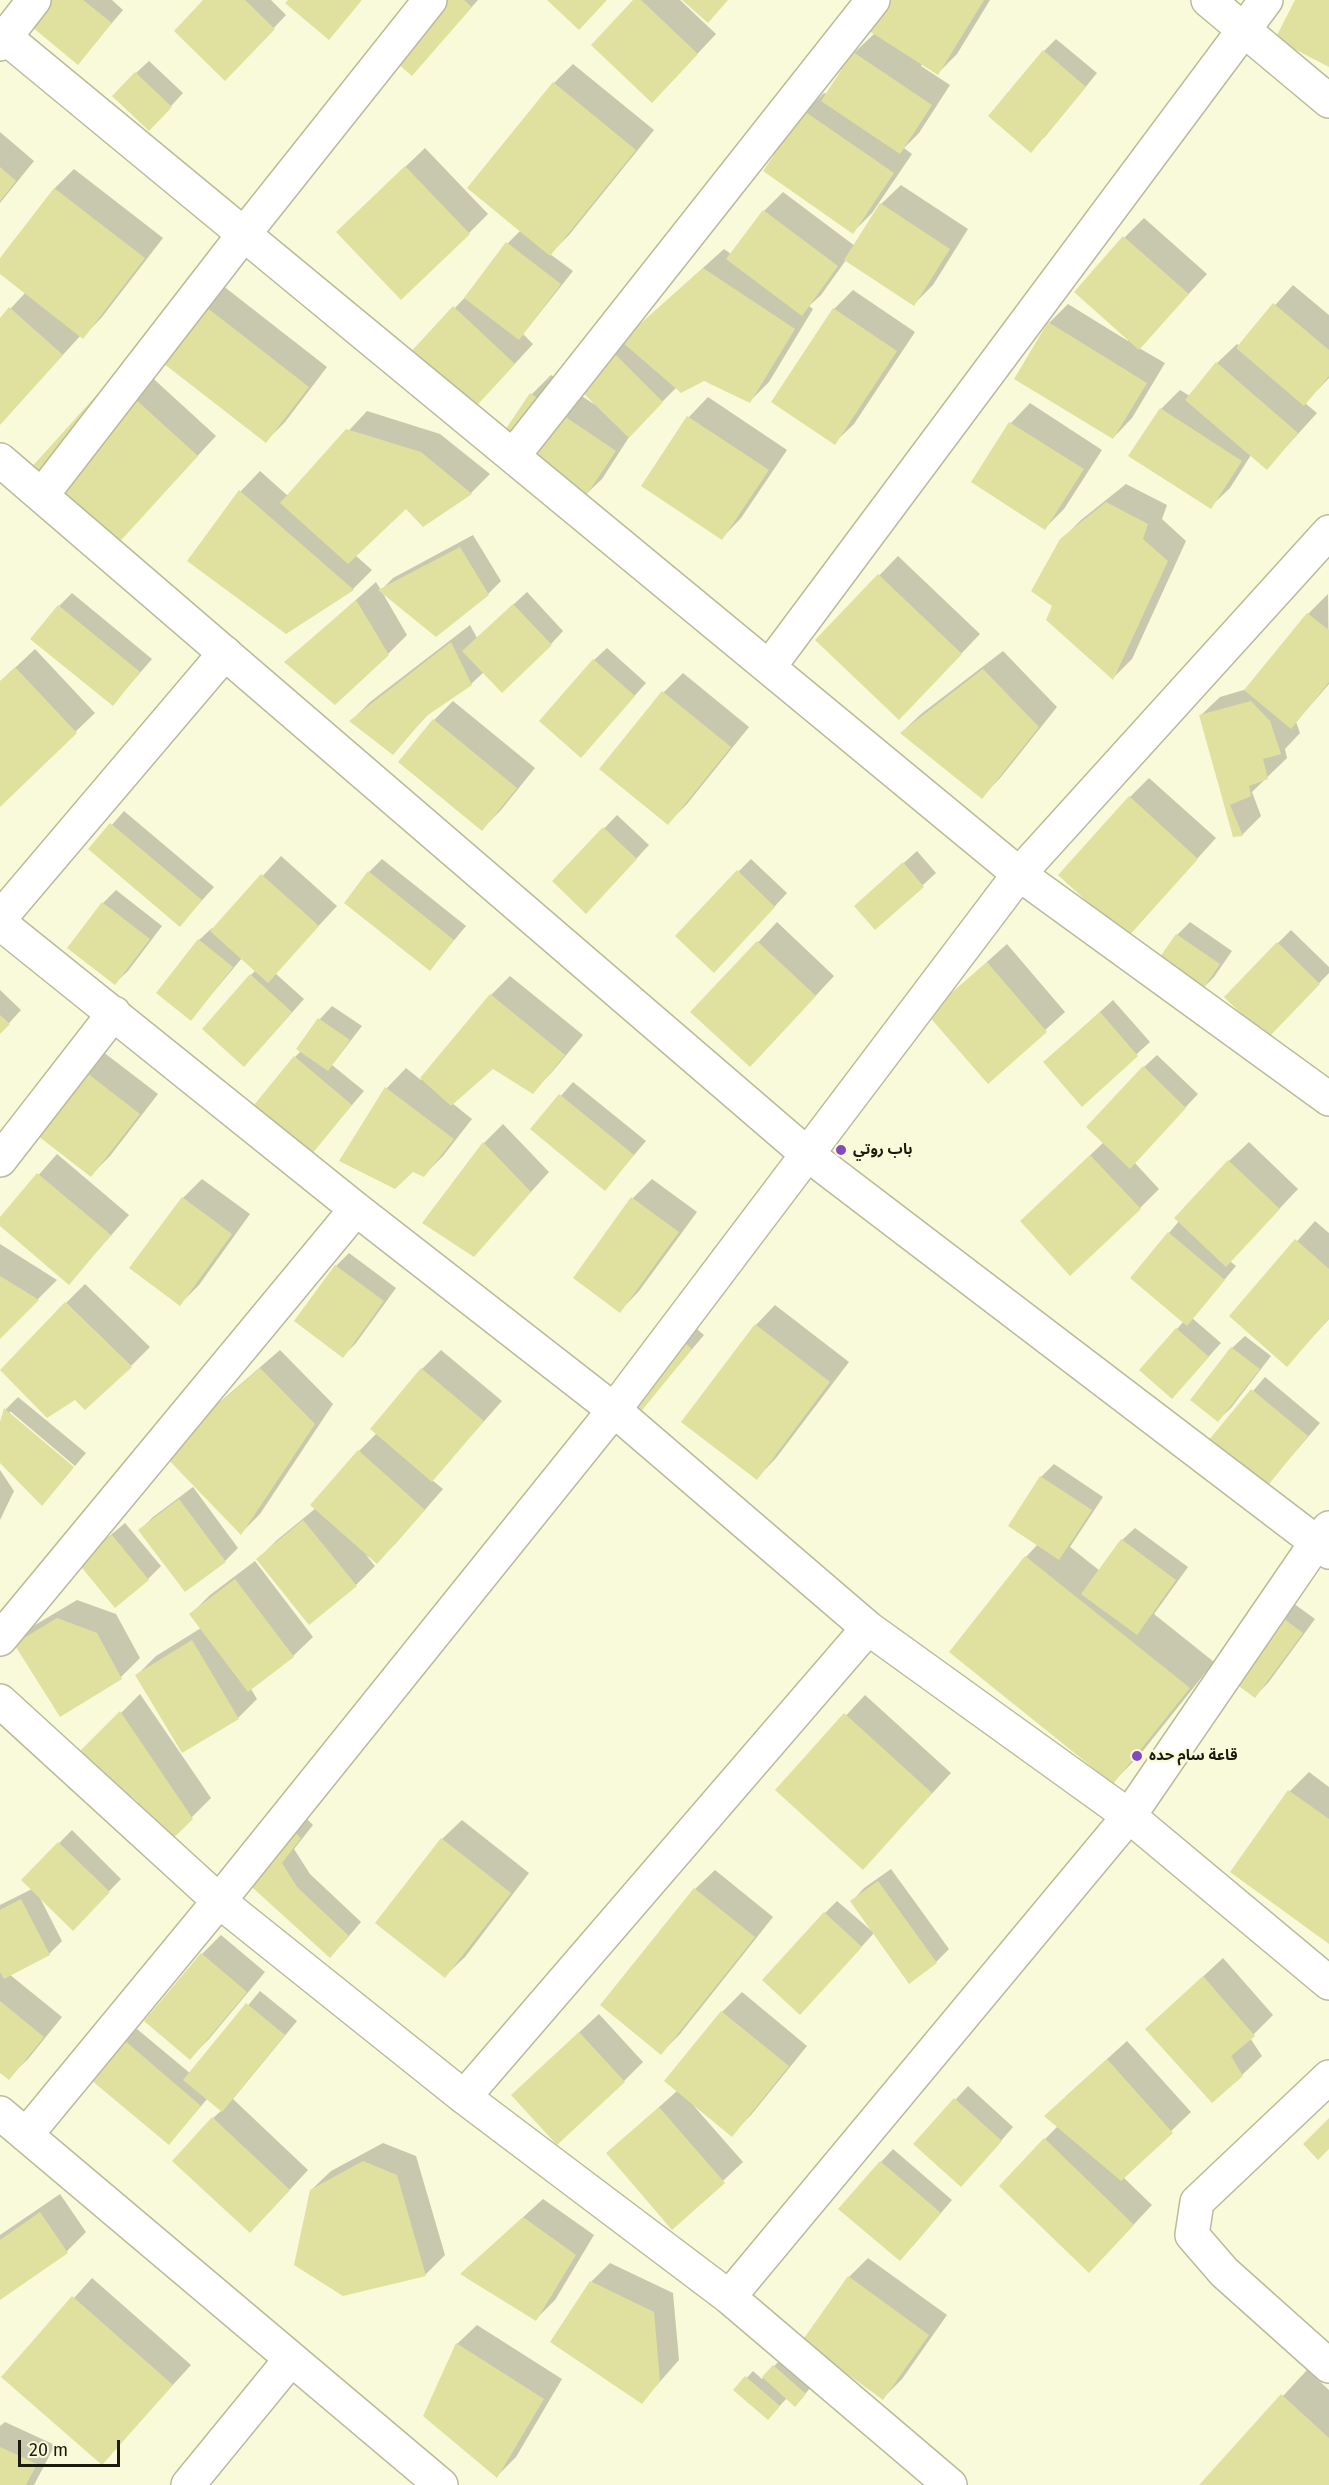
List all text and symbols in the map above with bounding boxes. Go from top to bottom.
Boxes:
place label: باب روتي [853,1141,912,1159]
marker: باب روتي [834,1143,848,1157]
place label: قاعة سام حده [1149,1747,1237,1765]
marker: قاعة سام حده [1130,1749,1144,1763]
scale bar [21,2428,123,2466]
text: 20 m [29,2439,68,2461]

